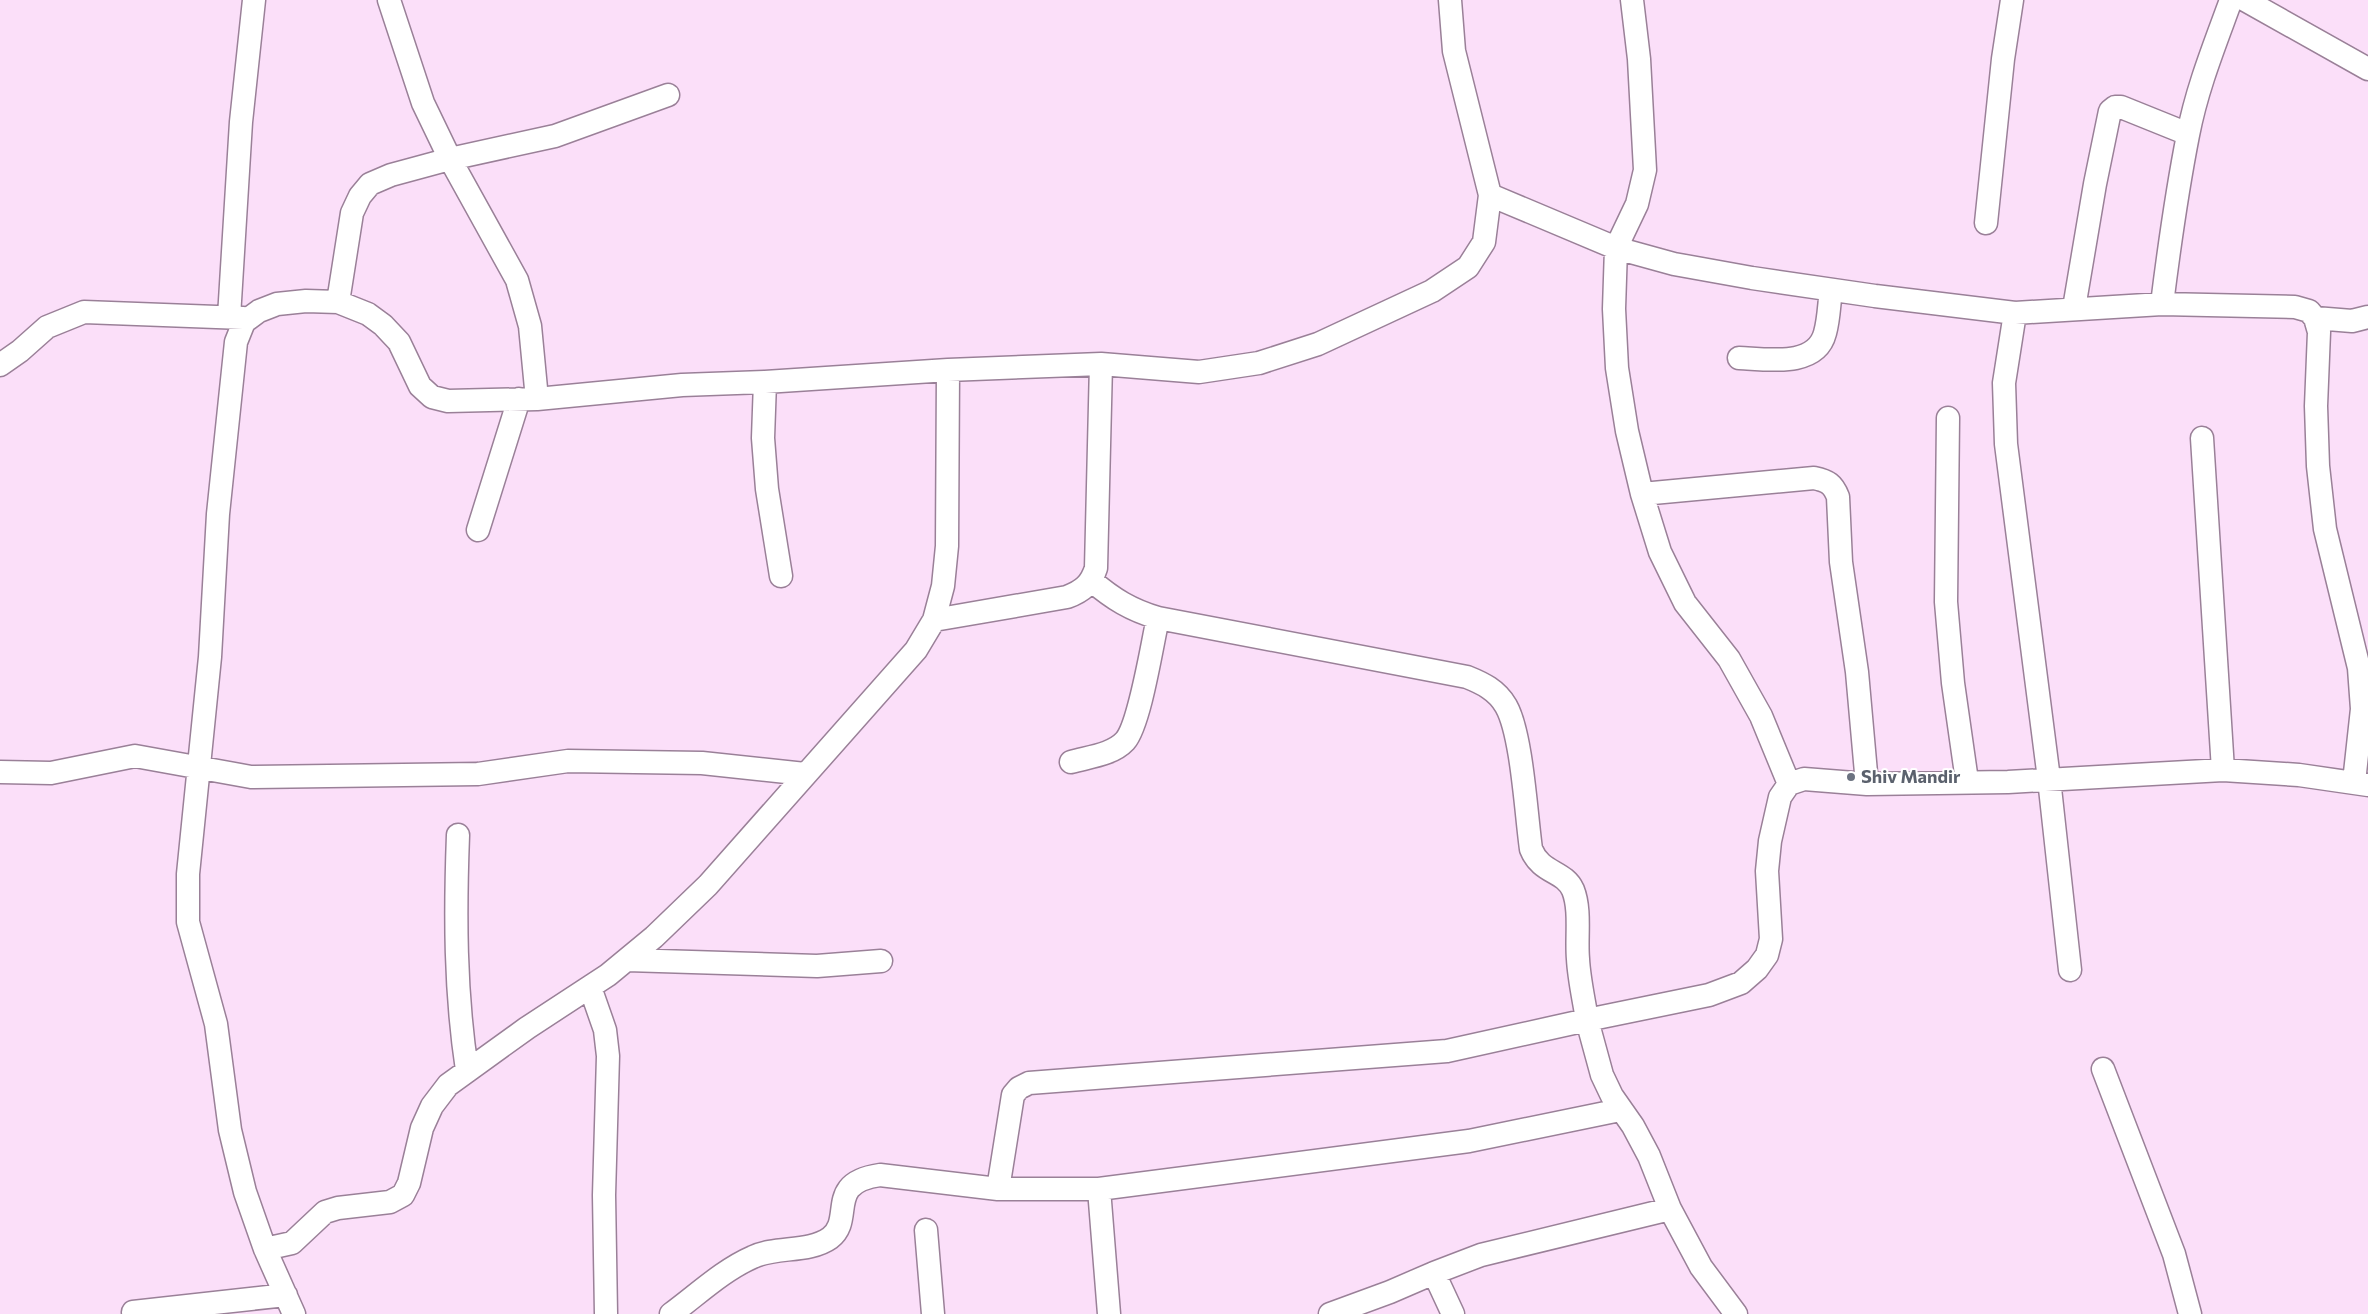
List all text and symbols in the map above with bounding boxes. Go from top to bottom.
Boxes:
place label: Shiv Mandir [1861,765,1961,787]
marker: Shiv Mandir [1845,771,1857,783]

